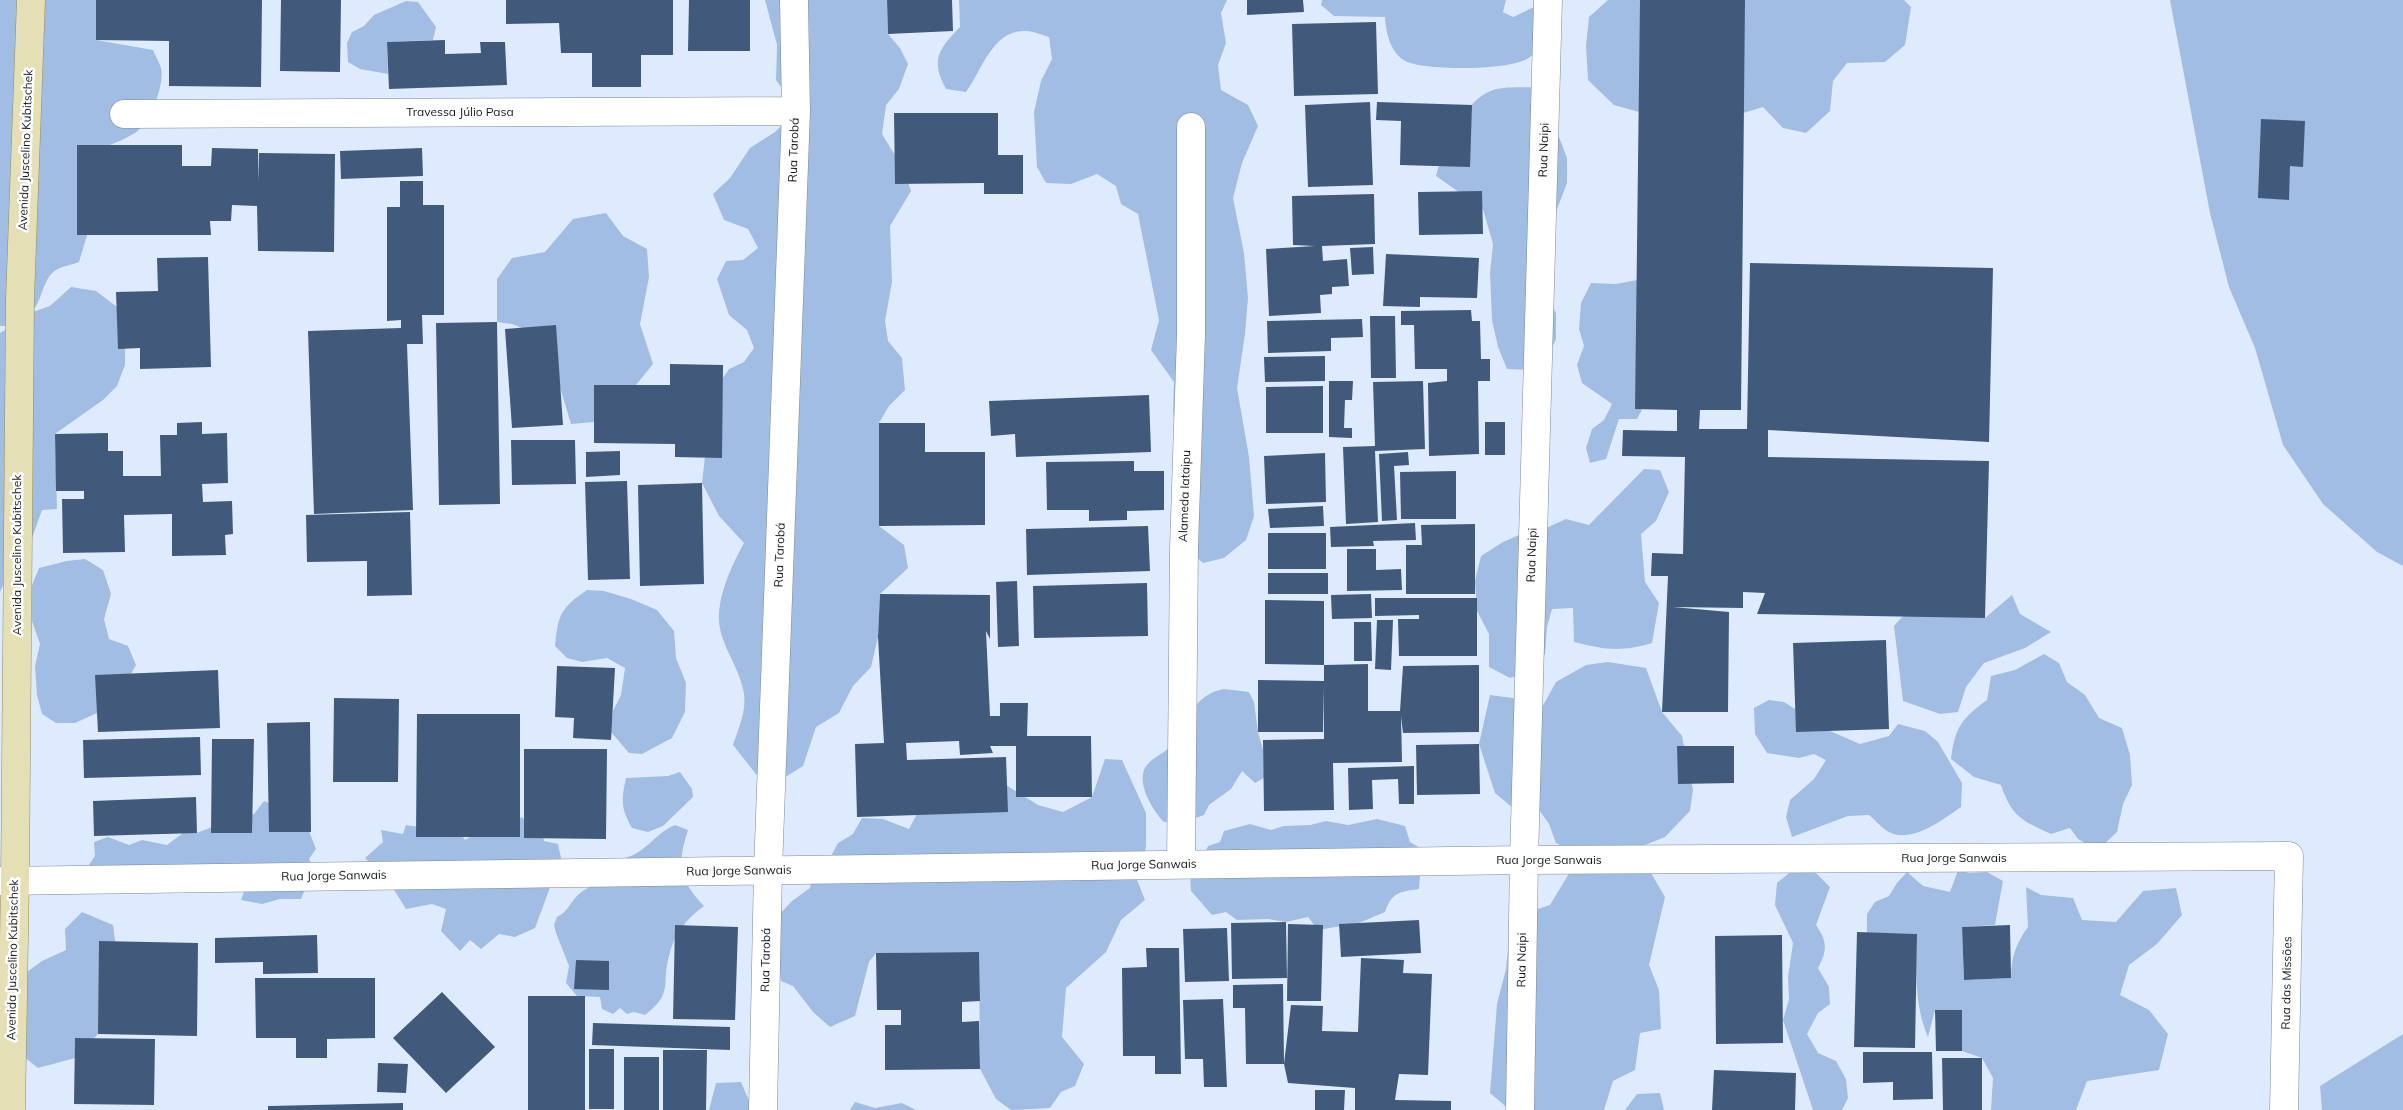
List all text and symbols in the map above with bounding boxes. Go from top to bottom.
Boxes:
street label: Avenida Juscelino Kubitschek [16,69,36,231]
street label: Travessa Júlio Pasa [406,105,514,119]
street label: Rua Tarobá [786,117,802,183]
street label: Rua Naipi [1536,122,1552,178]
street label: Alameda Iataipu [1176,450,1194,542]
street label: Avenida Juscelino Kubitschek [10,475,24,635]
street label: Rua Tarobá [772,522,788,588]
street label: Rua Naipi [1524,527,1540,583]
street label: Rua Jorge Sanwais [1901,851,2007,865]
street label: Rua Jorge Sanwais [1496,853,1602,867]
street label: Rua Jorge Sanwais [1091,857,1197,873]
street label: Rua Jorge Sanwais [686,863,792,879]
street label: Rua Jorge Sanwais [281,868,387,884]
street label: Avenida Juscelino Kubitschek [4,879,22,1041]
street label: Rua Tarobá [758,928,774,992]
street label: Rua Naipi [1514,933,1530,987]
street label: Rua das Missões [2279,936,2295,1030]

